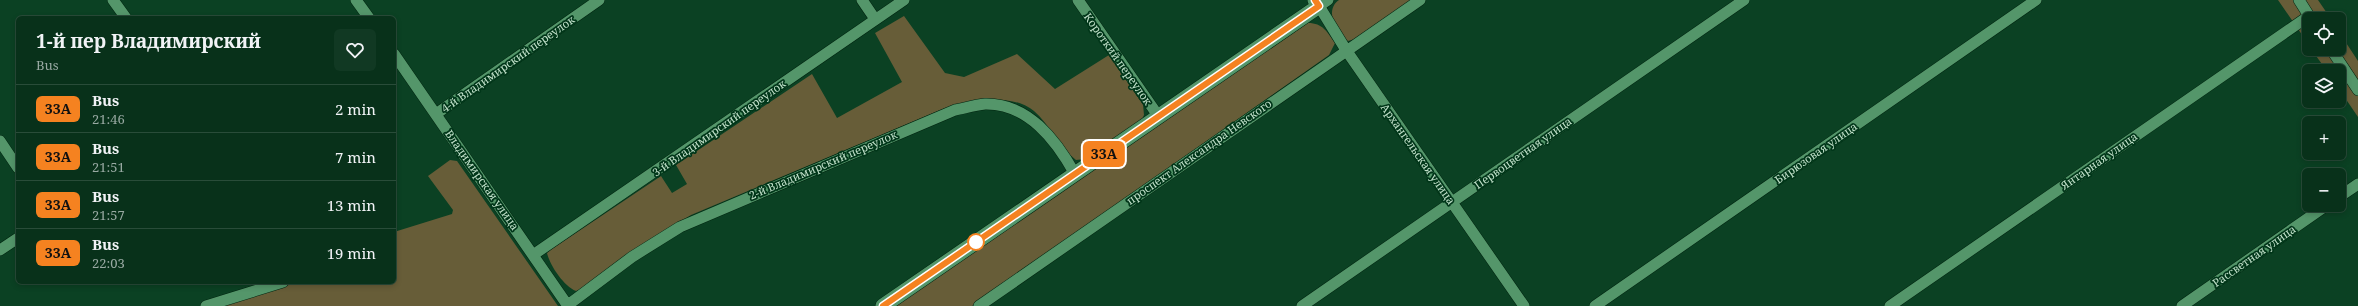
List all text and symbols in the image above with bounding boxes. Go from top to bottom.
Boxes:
street label: Короткий переулок [1081,10,1156,108]
street label: 4-й Владимирский переулок [438,11,578,115]
map controls [2302,12,2346,212]
button: locate [2302,12,2346,56]
text: 1-й пер Владимирский [36,28,261,54]
button: heart [334,29,376,71]
text: Bus [36,56,59,74]
button: layers [2302,64,2346,108]
street label: 3-й Владимирский переулок [649,75,789,179]
text: Bus [92,90,119,110]
street label: проспект Александра Невского [1123,96,1274,208]
text: 33А [45,99,71,118]
text: 2 min [335,99,376,119]
street label: Архангельская улица [1378,100,1459,207]
text: 21:46 [92,110,125,128]
street label: Первоцветная улица [1471,113,1574,192]
button: + [2302,116,2346,160]
street label: Бирюзовая улица [1771,118,1860,187]
street label: 2-й Владимирский переулок [747,126,900,203]
street label: Владимирская улица [442,127,523,233]
street label: Янтарная улица [2057,129,2140,193]
text: Bus [92,138,119,158]
line badge: 33А [1081,141,1127,167]
text: 33А [1091,144,1117,163]
text: 33А [45,147,71,166]
text: 7 min [335,147,376,167]
text: 21:51 [92,158,125,176]
button: − [2302,168,2346,212]
text: Bus [92,186,119,206]
text: 33А [45,195,71,214]
text: 13 min [327,195,376,215]
text: 21:57 [92,206,125,224]
street label: Рассветная улица [2209,221,2298,290]
unlabelled marker [967,233,985,251]
text: Bus [92,234,119,254]
text: 33А [45,243,71,262]
text: 19 min [327,243,376,263]
text: 22:03 [92,254,125,272]

